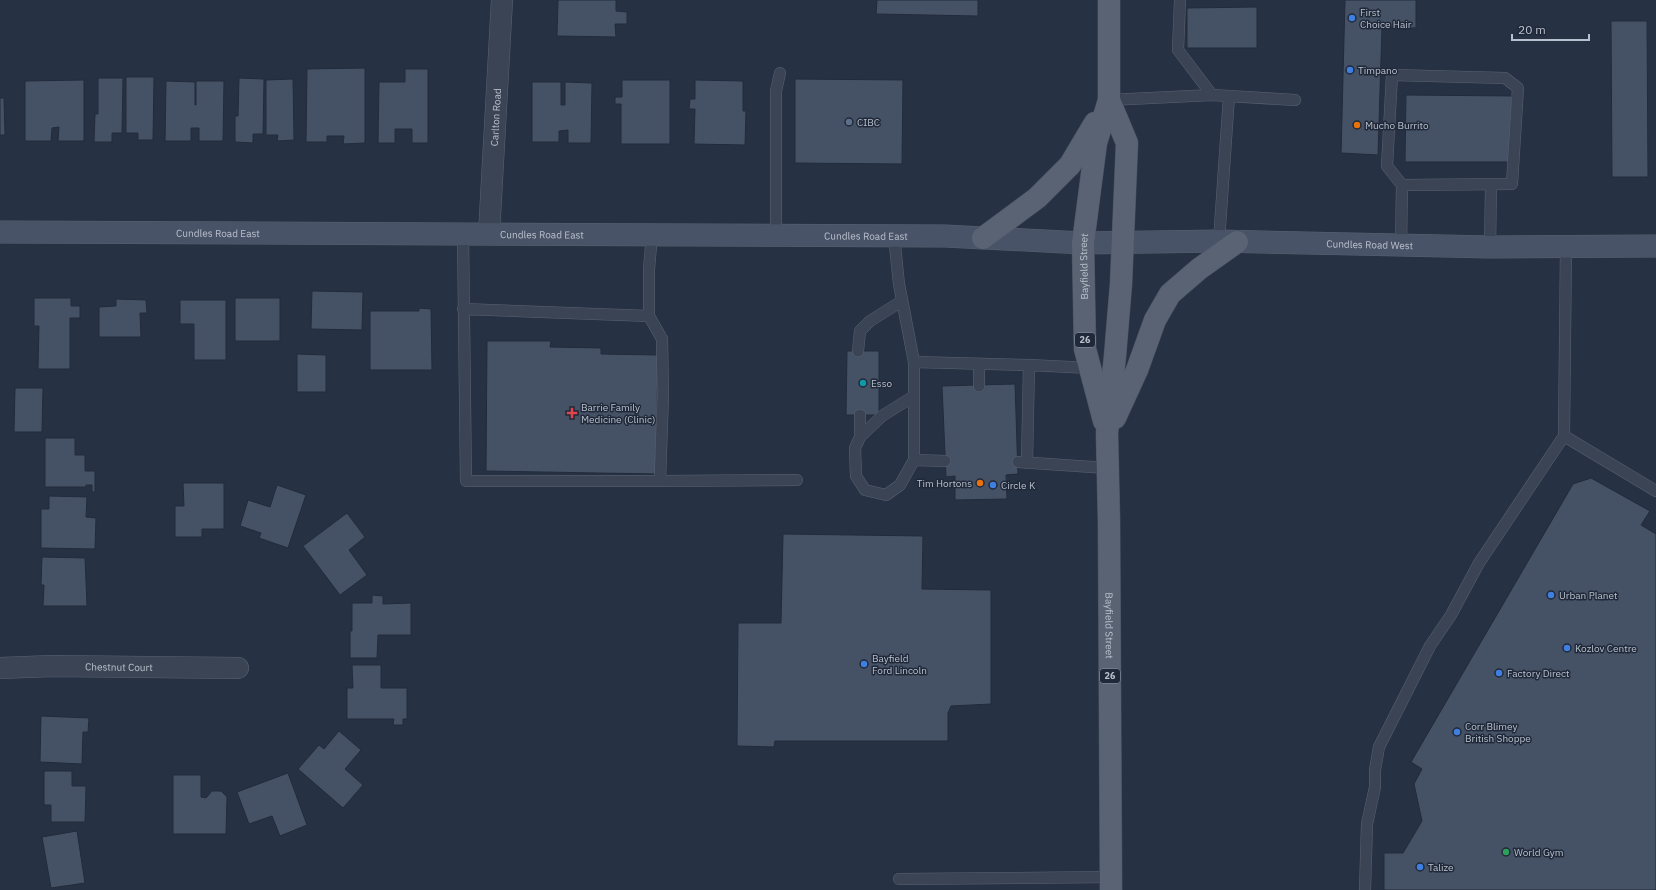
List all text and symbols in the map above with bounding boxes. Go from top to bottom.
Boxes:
place label: First Choice Hair [1360,6,1412,31]
marker: First Choice Hair [1347,13,1357,23]
scale bar [1512,16,1589,42]
text: 20 m [1518,22,1546,37]
place label: Timpano [1358,64,1398,77]
marker: Timpano [1345,65,1355,75]
street label: Carlton Road [488,88,504,147]
place label: CIBC [857,116,880,129]
marker: CIBC [844,117,854,127]
place label: Mucho Burrito [1365,119,1429,132]
marker: Mucho Burrito [1352,120,1362,130]
street label: Cundles Road East [176,227,260,240]
street label: Cundles Road East [500,228,584,241]
street label: Cundles Road East [824,229,908,243]
street label: Bayfield Street [1077,232,1091,300]
street label: Cundles Road West [1326,237,1414,252]
road number: 26 [1075,333,1095,347]
place label: Esso [871,377,893,390]
marker: Esso [858,378,868,388]
place label: Barrie Family Medicine (Clinic) [581,401,655,426]
marker: Barrie Family Medicine (Clinic) [566,407,578,419]
place label: Tim Hortons [917,477,972,490]
marker: Tim Hortons [975,478,985,488]
place label: Circle K [1001,479,1036,492]
marker: Circle K [988,480,998,490]
place label: Urban Planet [1559,589,1618,602]
marker: Urban Planet [1546,590,1556,600]
street label: Bayfield Street [1102,592,1116,659]
place label: Kozlov Centre [1575,642,1637,655]
marker: Kozlov Centre [1562,643,1572,653]
place label: Bayfield Ford Lincoln [872,652,927,677]
marker: Bayfield Ford Lincoln [859,659,869,669]
street label: Chestnut Court [85,660,153,674]
place label: Factory Direct [1507,667,1570,680]
marker: Factory Direct [1494,668,1504,678]
road number: 26 [1100,669,1120,683]
place label: Corr Blimey British Shoppe [1465,720,1531,745]
marker: Corr Blimey British Shoppe [1452,727,1462,737]
place label: World Gym [1514,846,1564,859]
marker: World Gym [1501,847,1511,857]
place label: Talize [1428,861,1454,874]
marker: Talize [1415,862,1425,872]

